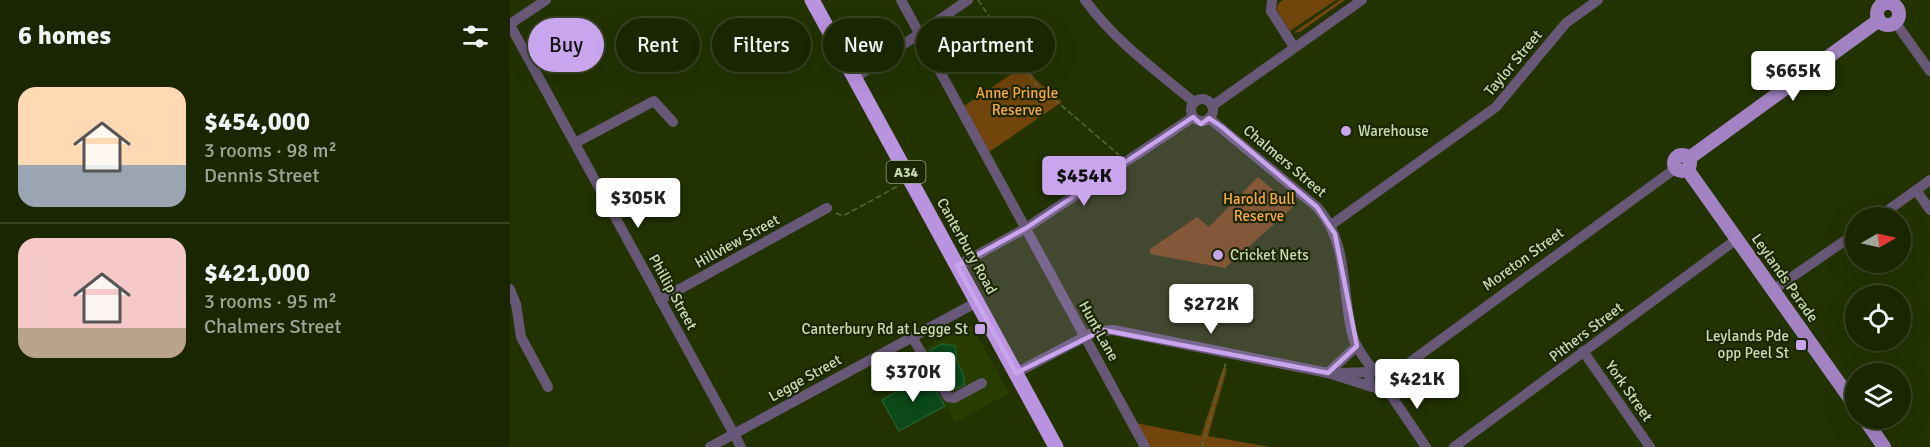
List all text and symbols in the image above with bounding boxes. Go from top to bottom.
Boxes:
chip: Buy [528,18,604,72]
chip: Rent [616,18,700,72]
chip: Filters [712,18,811,72]
chip: New [823,18,904,72]
chip: Apartment [916,18,1055,72]
text: 6 homes [18,20,111,52]
icon: filters [459,20,492,53]
street label: Taylor Street [1480,26,1546,100]
pin: $665K [1751,51,1835,102]
text: $665K [1765,58,1821,83]
park label: Anne Pringle Reserve [976,84,1058,119]
text: $454,000 [204,106,310,138]
icon: home [66,111,138,183]
street label: Chalmers Street [1240,121,1330,201]
place label: Warehouse [1358,122,1429,140]
marker: Warehouse [1339,124,1353,138]
text: 3 rooms · 98 m² [204,138,337,163]
pin: $454K [1042,156,1126,207]
road number: A34 [886,161,926,183]
text: Dennis Street [204,163,319,188]
text: $454K [1056,163,1112,188]
pin: $305K [596,178,680,229]
text: $305K [610,185,666,210]
park label: Harold Bull Reserve [1223,190,1295,225]
street label: Canterbury Road [933,195,1001,297]
north arrow [1845,207,1911,273]
map controls [1845,207,1911,429]
street label: Hillview Street [692,210,782,272]
street label: Moreton Street [1479,223,1567,295]
street label: Leylands Parade [1748,230,1822,326]
place label: Cricket Nets [1230,246,1309,264]
marker: Cricket Nets [1211,248,1225,262]
street label: Phillip Street [645,251,701,333]
text: $421,000 [204,257,310,289]
icon: home [66,262,138,334]
pin: $272K [1169,284,1253,335]
button: locate [1845,285,1911,351]
text: 3 rooms · 95 m² [204,289,337,314]
text: $272K [1183,291,1239,316]
street label: Hunt Lane [1075,298,1123,364]
street label: Pithers Street [1545,298,1627,366]
text: Chalmers Street [204,314,342,339]
place label: Canterbury Rd at Legge St [802,320,968,338]
marker: Canterbury Rd at Legge St [973,322,987,336]
place label: Leylands Pde opp Peel St [1706,327,1789,362]
marker: Leylands Pde opp Peel St [1794,338,1808,352]
street label: Legge Street [765,351,845,405]
pin: $370K [871,352,955,403]
street label: York Street [1602,357,1656,425]
text: $370K [885,359,941,384]
pin: $421K [1375,359,1459,410]
button: layers [1845,363,1911,429]
text: $421K [1389,366,1445,391]

